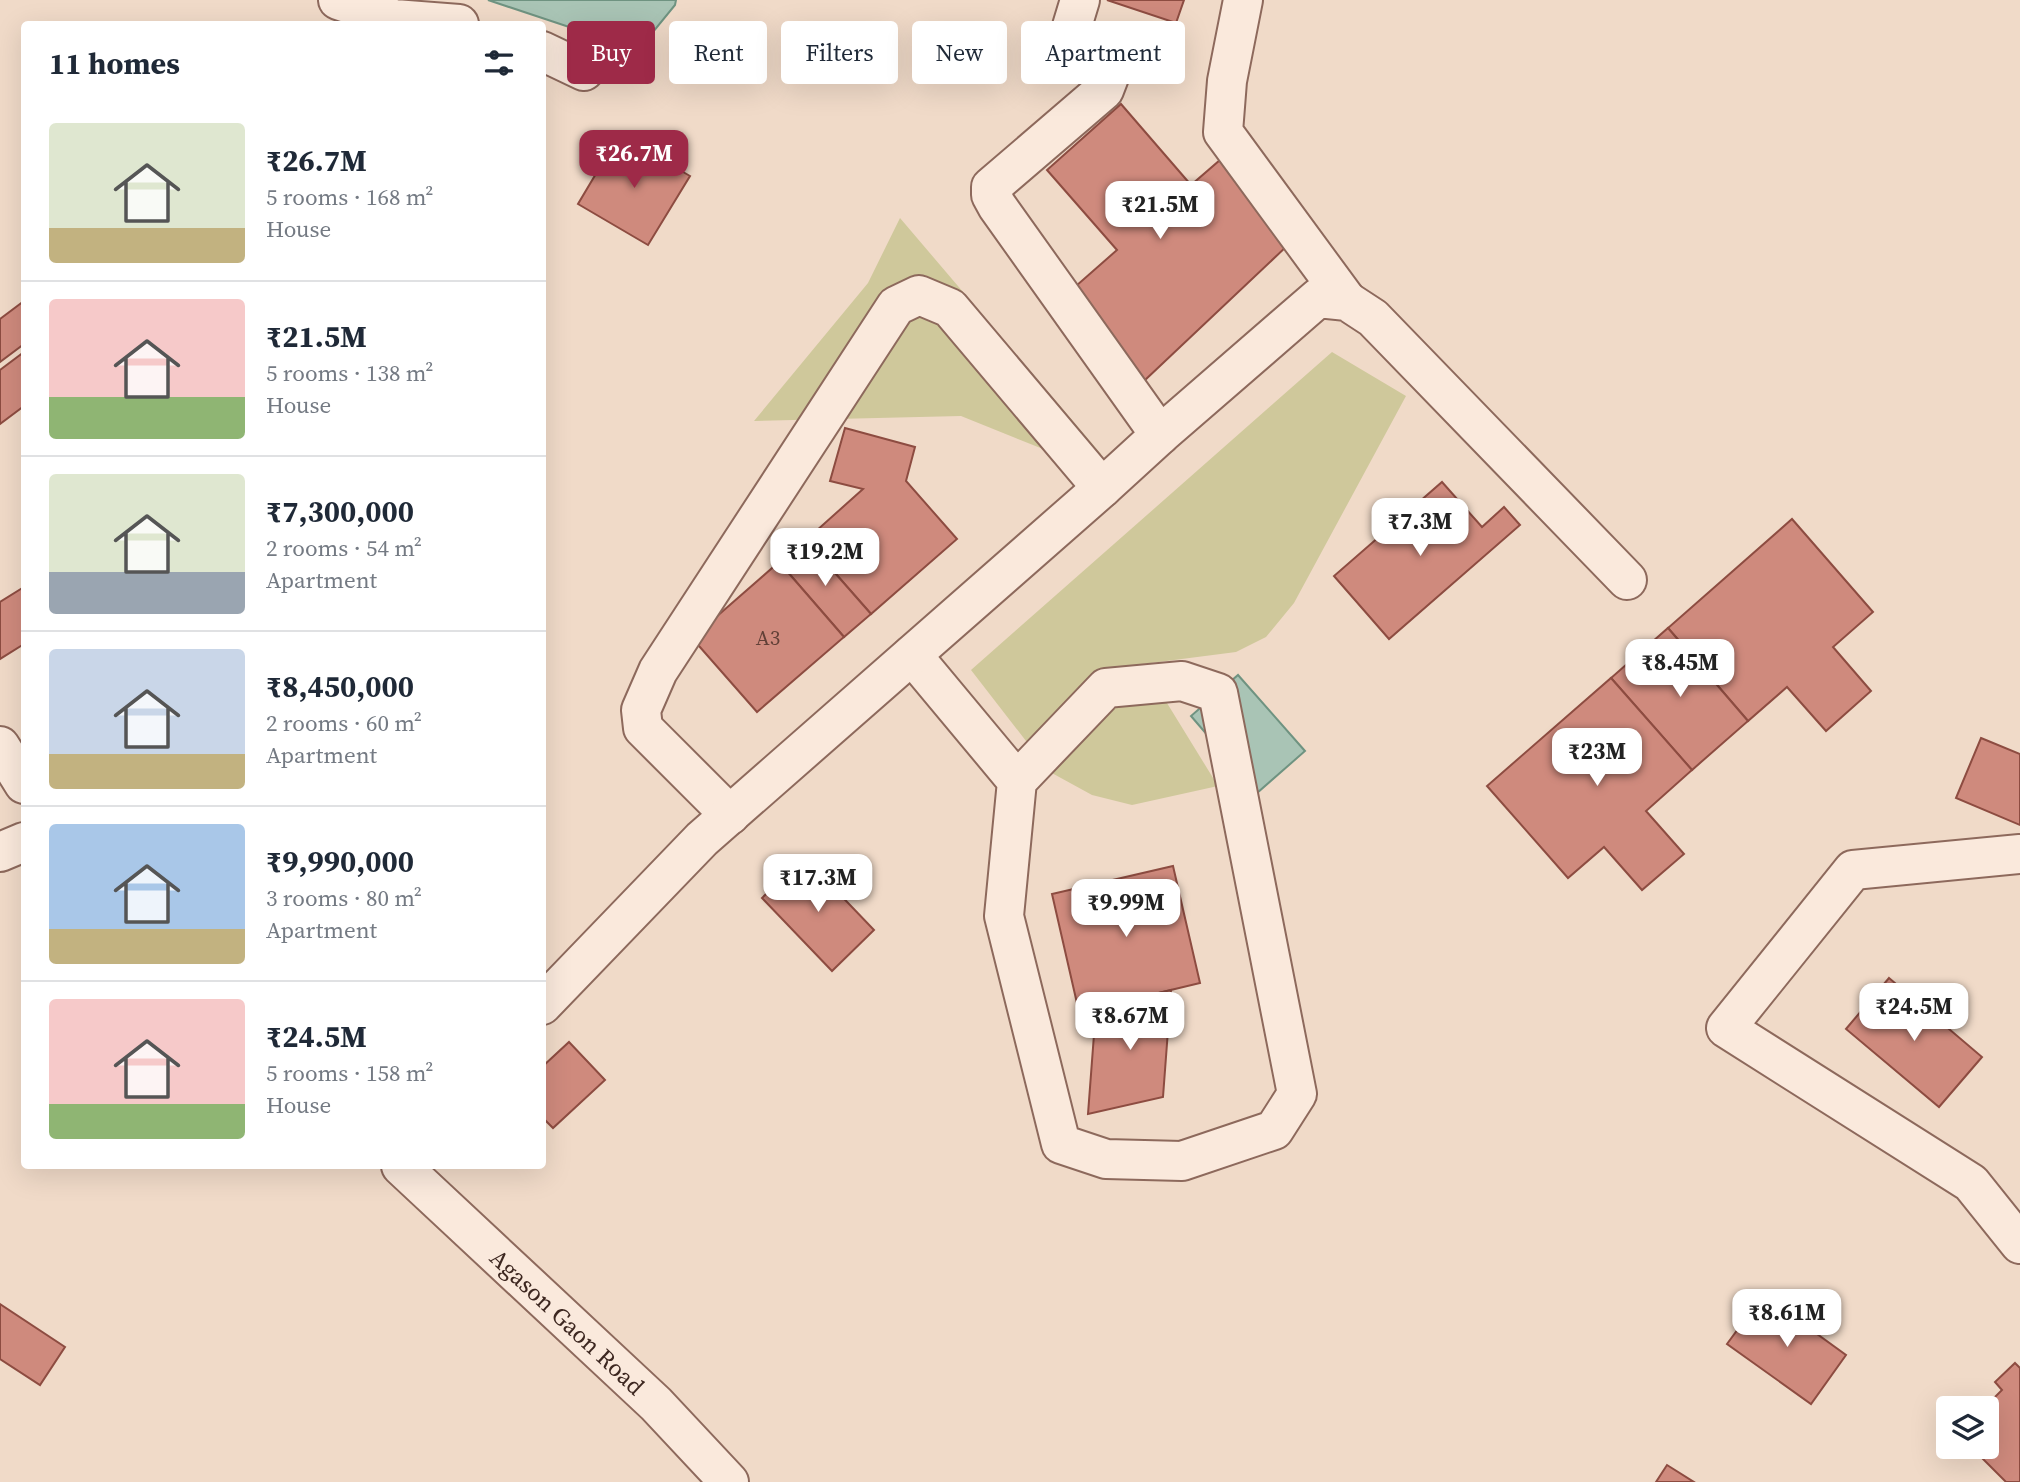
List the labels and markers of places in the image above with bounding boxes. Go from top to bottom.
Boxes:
pin: ₹26.7M [577,130,691,190]
pin: ₹21.5M [1103,182,1217,241]
pin: ₹7.3M [1371,498,1469,558]
pin: ₹19.2M [768,528,882,588]
pin: ₹8.45M [1623,640,1737,699]
pin: ₹23M [1556,728,1638,788]
pin: ₹17.3M [761,855,875,914]
pin: ₹9.99M [1069,880,1183,939]
pin: ₹24.5M [1857,984,1971,1043]
pin: ₹8.67M [1073,992,1187,1052]
pin: ₹8.61M [1730,1290,1844,1349]

